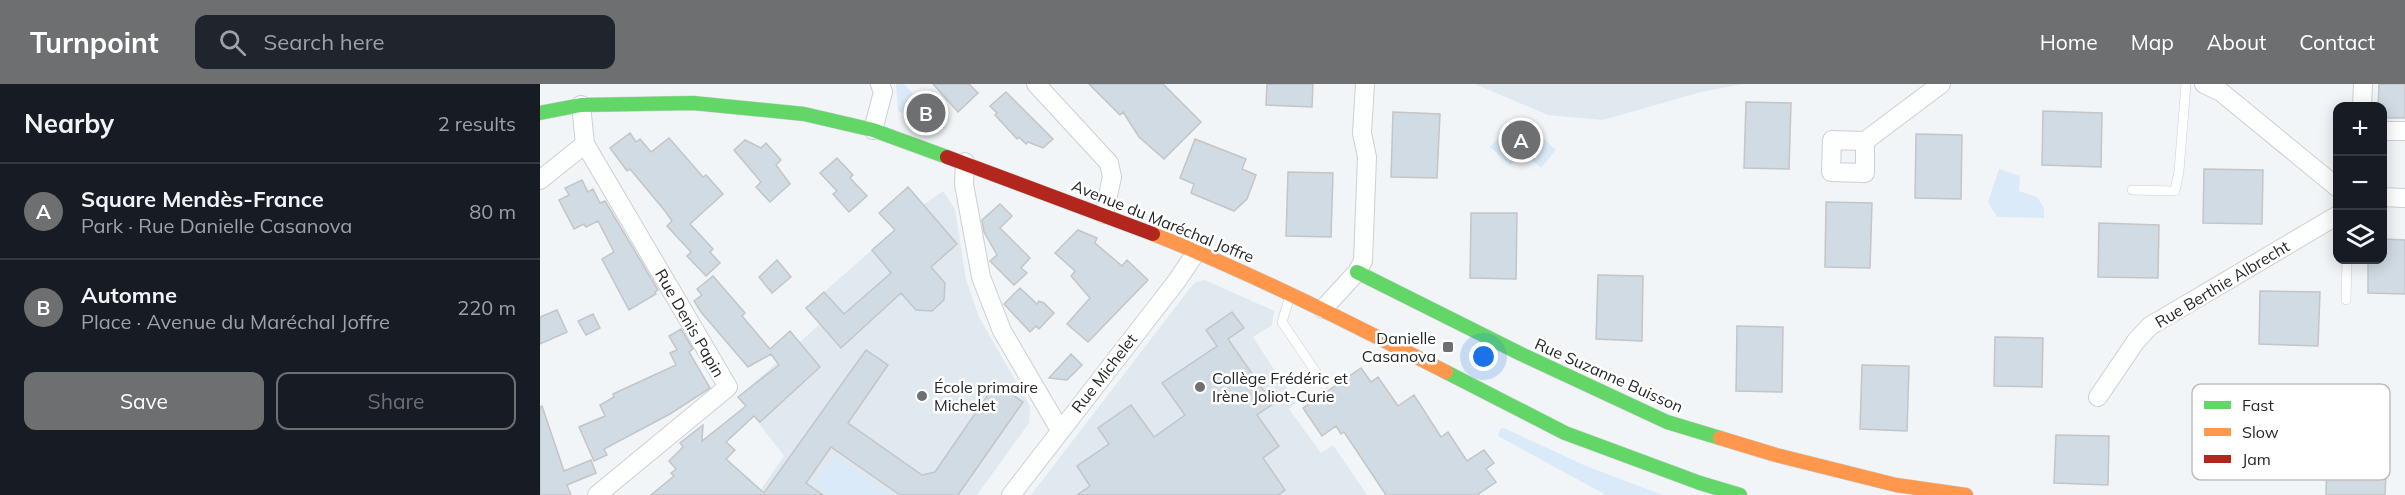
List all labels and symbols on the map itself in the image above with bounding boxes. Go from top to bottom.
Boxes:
pin: B [906,90,946,135]
pin: A [1502,118,1540,162]
street label: Avenue du Maréchal Joffre [1069,175,1257,267]
street label: Rue Berthie Albrecht [2151,236,2293,332]
street label: Rue Denis Papin [651,265,729,381]
place label: Danielle Casanova [1362,328,1436,366]
street label: Rue Michelet [1067,329,1141,417]
street label: Rue Suzanne Buisson [1532,333,1686,417]
marker: Danielle Casanova [1441,340,1455,354]
your location [1469,342,1498,371]
place label: Collège Frédéric et Irène Joliot-Curie [1212,368,1348,406]
place label: École primaire Michelet [934,377,1038,415]
marker: Collège Frédéric et Irène Joliot-Curie [1193,380,1207,394]
legend [2192,384,2390,480]
marker: École primaire Michelet [915,389,929,403]
text: Fast [2242,395,2274,415]
text: Slow [2242,422,2279,442]
text: Jam [2242,449,2271,469]

